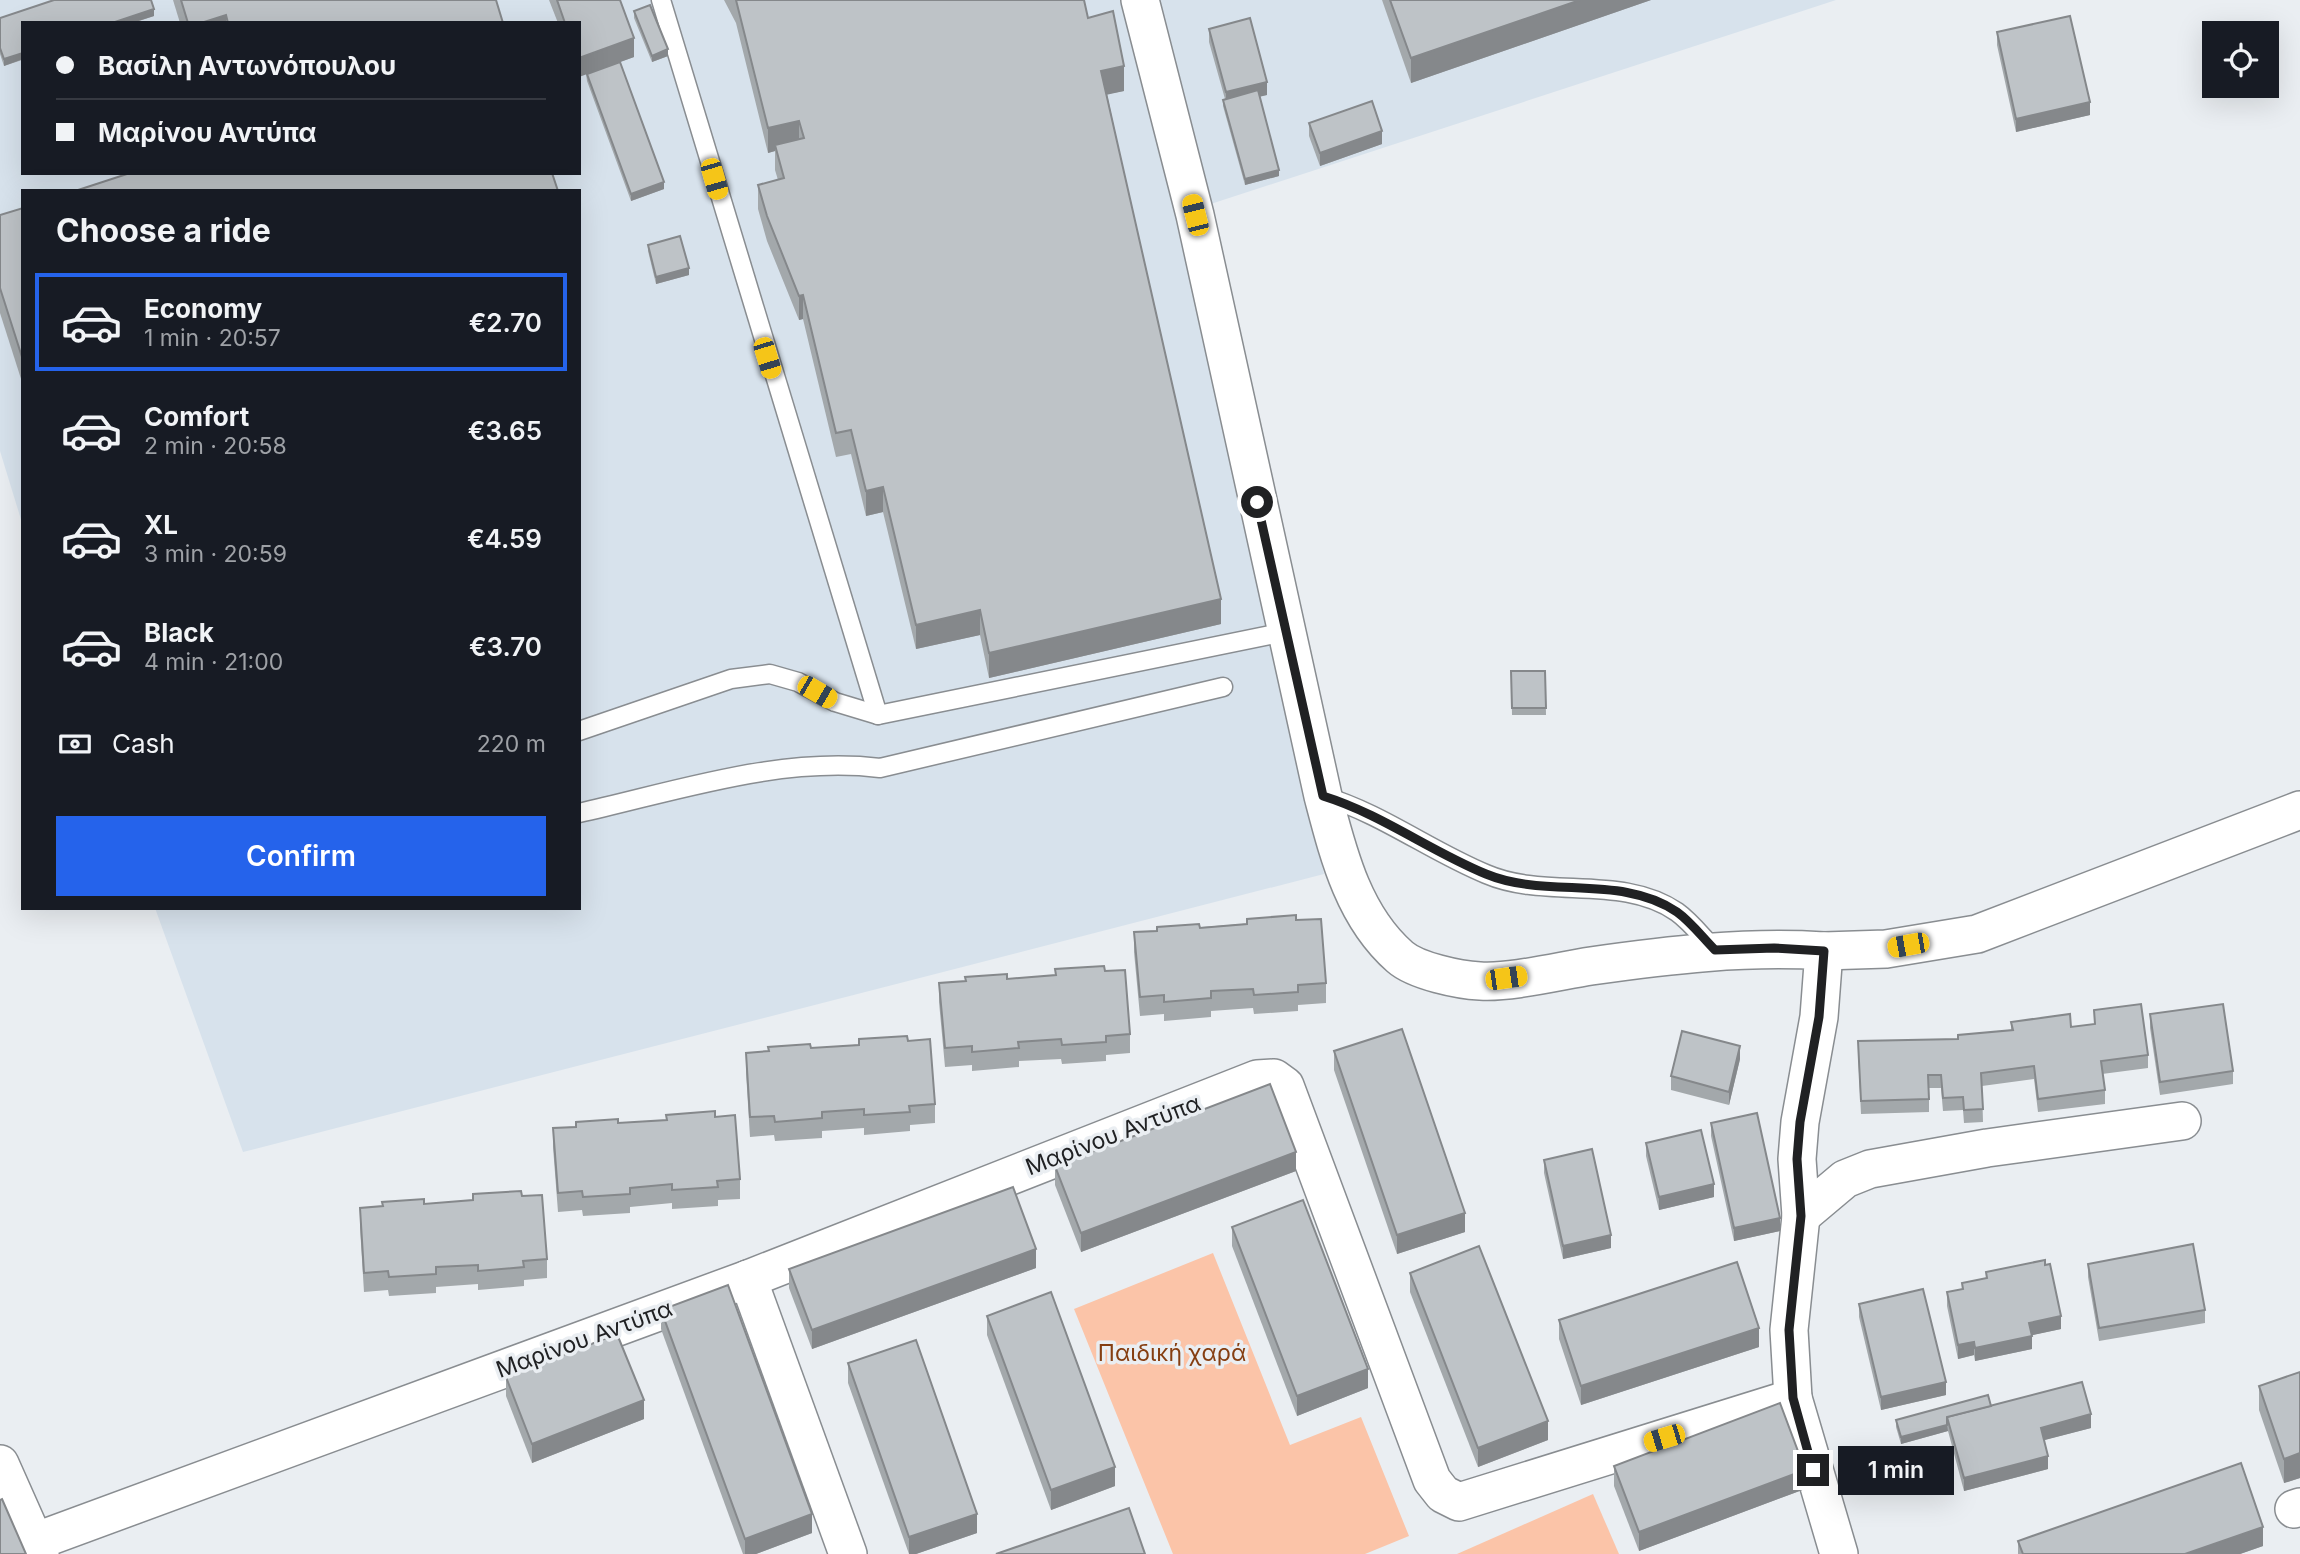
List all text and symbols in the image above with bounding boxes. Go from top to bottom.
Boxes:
map controls [2202,21,2279,98]
button: locate [2202,21,2279,98]
text: Βασίλη Αντωνόπουλου [98,50,396,81]
text: Μαρίνου Αντύπα [98,117,317,148]
car [699,156,730,202]
car [1180,192,1211,238]
text: Choose a ride [56,211,271,250]
icon: car [60,291,123,354]
text: Economy [144,293,262,324]
text: €2.70 [469,307,542,338]
text: 1 min · 20:57 [144,324,281,352]
car [751,335,784,381]
icon: car [60,399,123,462]
text: Comfort [144,401,249,432]
text: €3.65 [468,415,542,446]
text: 2 min · 20:58 [144,432,287,460]
route start [1241,486,1273,518]
icon: car [60,507,123,570]
text: XL [144,509,178,540]
text: €4.59 [467,523,542,554]
text: 3 min · 20:59 [144,540,287,568]
icon: car [60,615,123,678]
text: Black [144,617,214,648]
text: €3.70 [469,631,542,662]
text: 4 min · 21:00 [144,648,283,676]
car [794,672,841,712]
icon: cash [56,725,94,763]
text: Cash [112,728,175,759]
text: 220 m [477,730,546,758]
button: Confirm [56,816,546,896]
car [1886,931,1931,959]
car [1484,965,1529,991]
street label: Μαρίνου Αντύπα [1022,1089,1204,1181]
street label: Μαρίνου Αντύπα [492,1294,676,1384]
park label: Παιδική χαρά [1098,1339,1246,1367]
car [1641,1422,1688,1454]
callout: 1 min [1838,1446,1953,1494]
route end [1797,1454,1829,1486]
text: 1 min [1868,1456,1924,1484]

